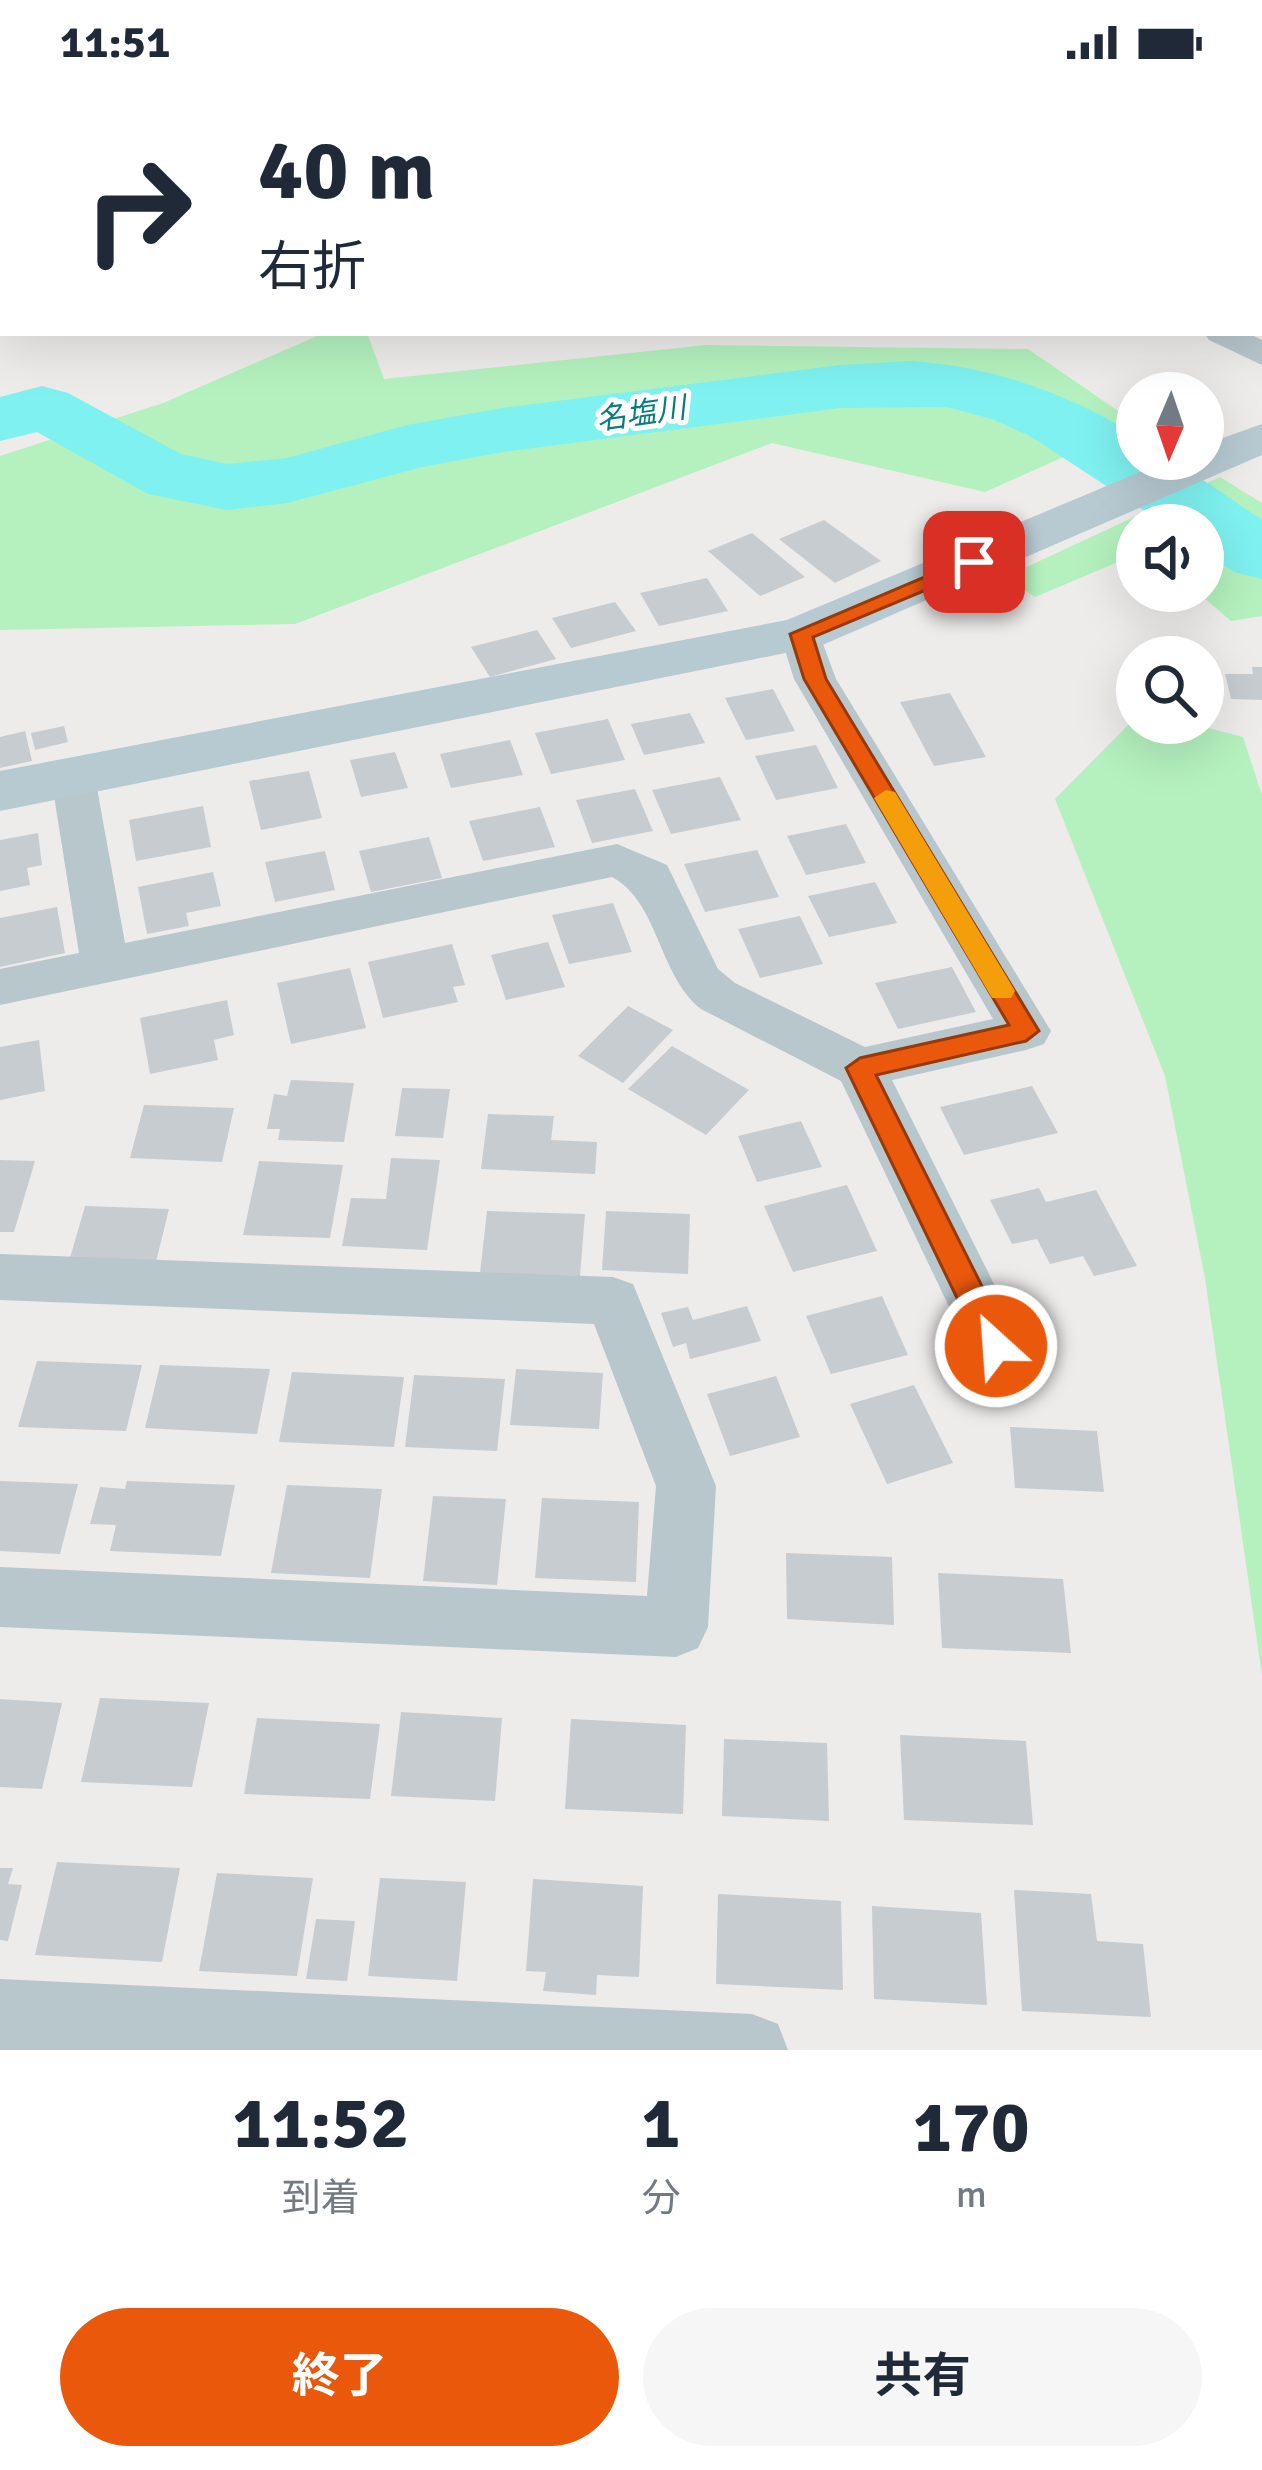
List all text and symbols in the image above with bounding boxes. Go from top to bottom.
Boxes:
text: 11:51 [60,15,170,70]
text: 40 m [258,119,435,223]
icon: right [60,132,216,288]
text: 右折 [258,234,366,301]
north arrow [1116,372,1224,480]
map controls [1116,372,1224,744]
water label: 名塩川 [594,389,691,439]
button: sound [1116,504,1224,612]
pin [923,511,1025,613]
icon: arrive [941,529,1007,595]
button: search [1116,636,1224,744]
position arrow [933,1283,1059,1409]
text: 11:52 [232,2079,409,2168]
text: 1 [642,2079,680,2168]
text: 170 [913,2083,1030,2172]
text: m [956,2170,987,2218]
text: 到着 [282,2174,360,2222]
text: 分 [642,2174,681,2222]
button: 終了 [60,2308,619,2446]
button: 共有 [643,2308,1202,2446]

